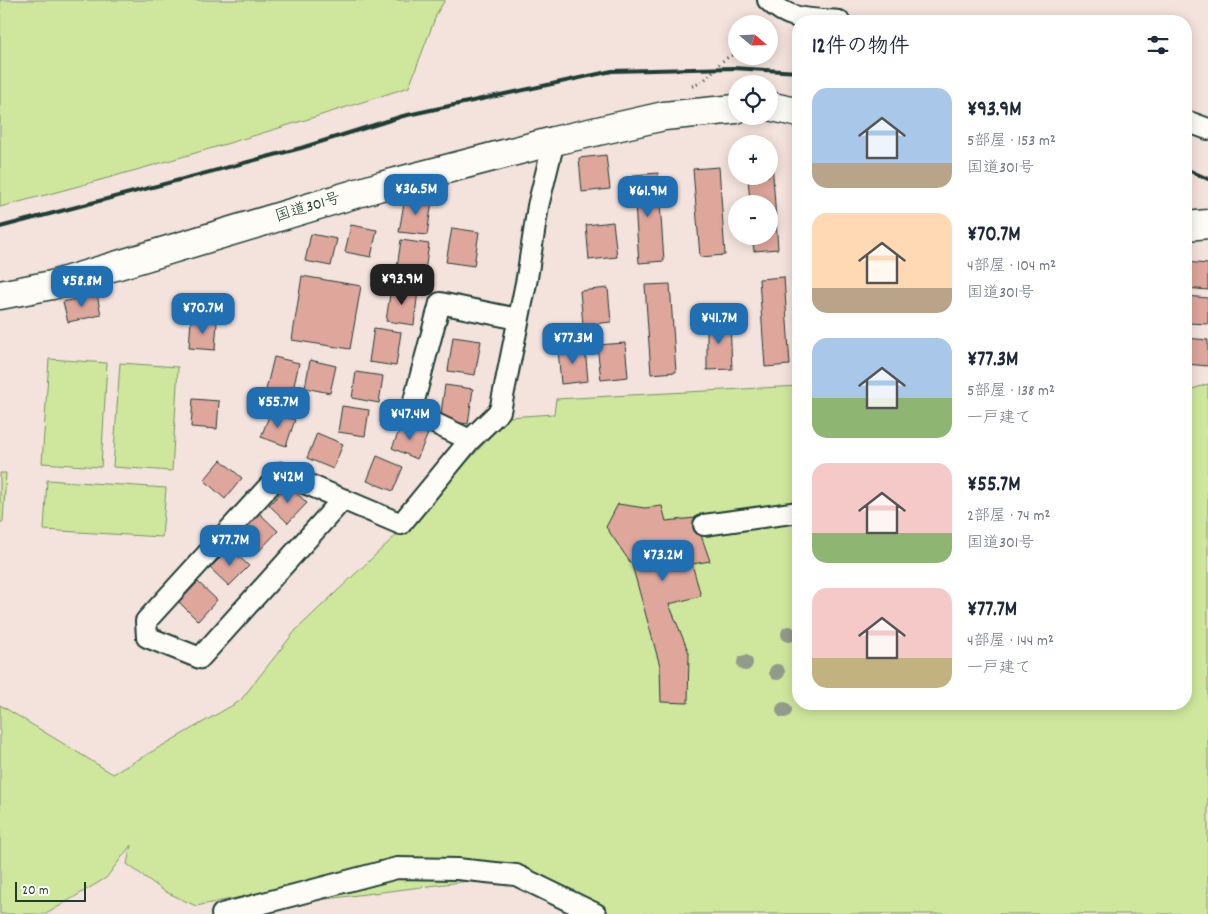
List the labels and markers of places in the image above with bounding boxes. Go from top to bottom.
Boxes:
pin: ¥36.5M [375,174,457,216]
pin: ¥61.9M [607,176,689,218]
pin: ¥93.9M [361,264,443,306]
pin: ¥58.8M [41,266,123,308]
pin: ¥70.7M [162,292,244,335]
pin: ¥41.7M [678,302,760,345]
pin: ¥77.3M [532,322,614,365]
pin: ¥55.7M [237,386,319,429]
pin: ¥47.4M [369,398,451,441]
pin: ¥42M [258,462,318,504]
pin: ¥77.7M [189,524,271,567]
pin: ¥73.2M [622,540,704,582]

